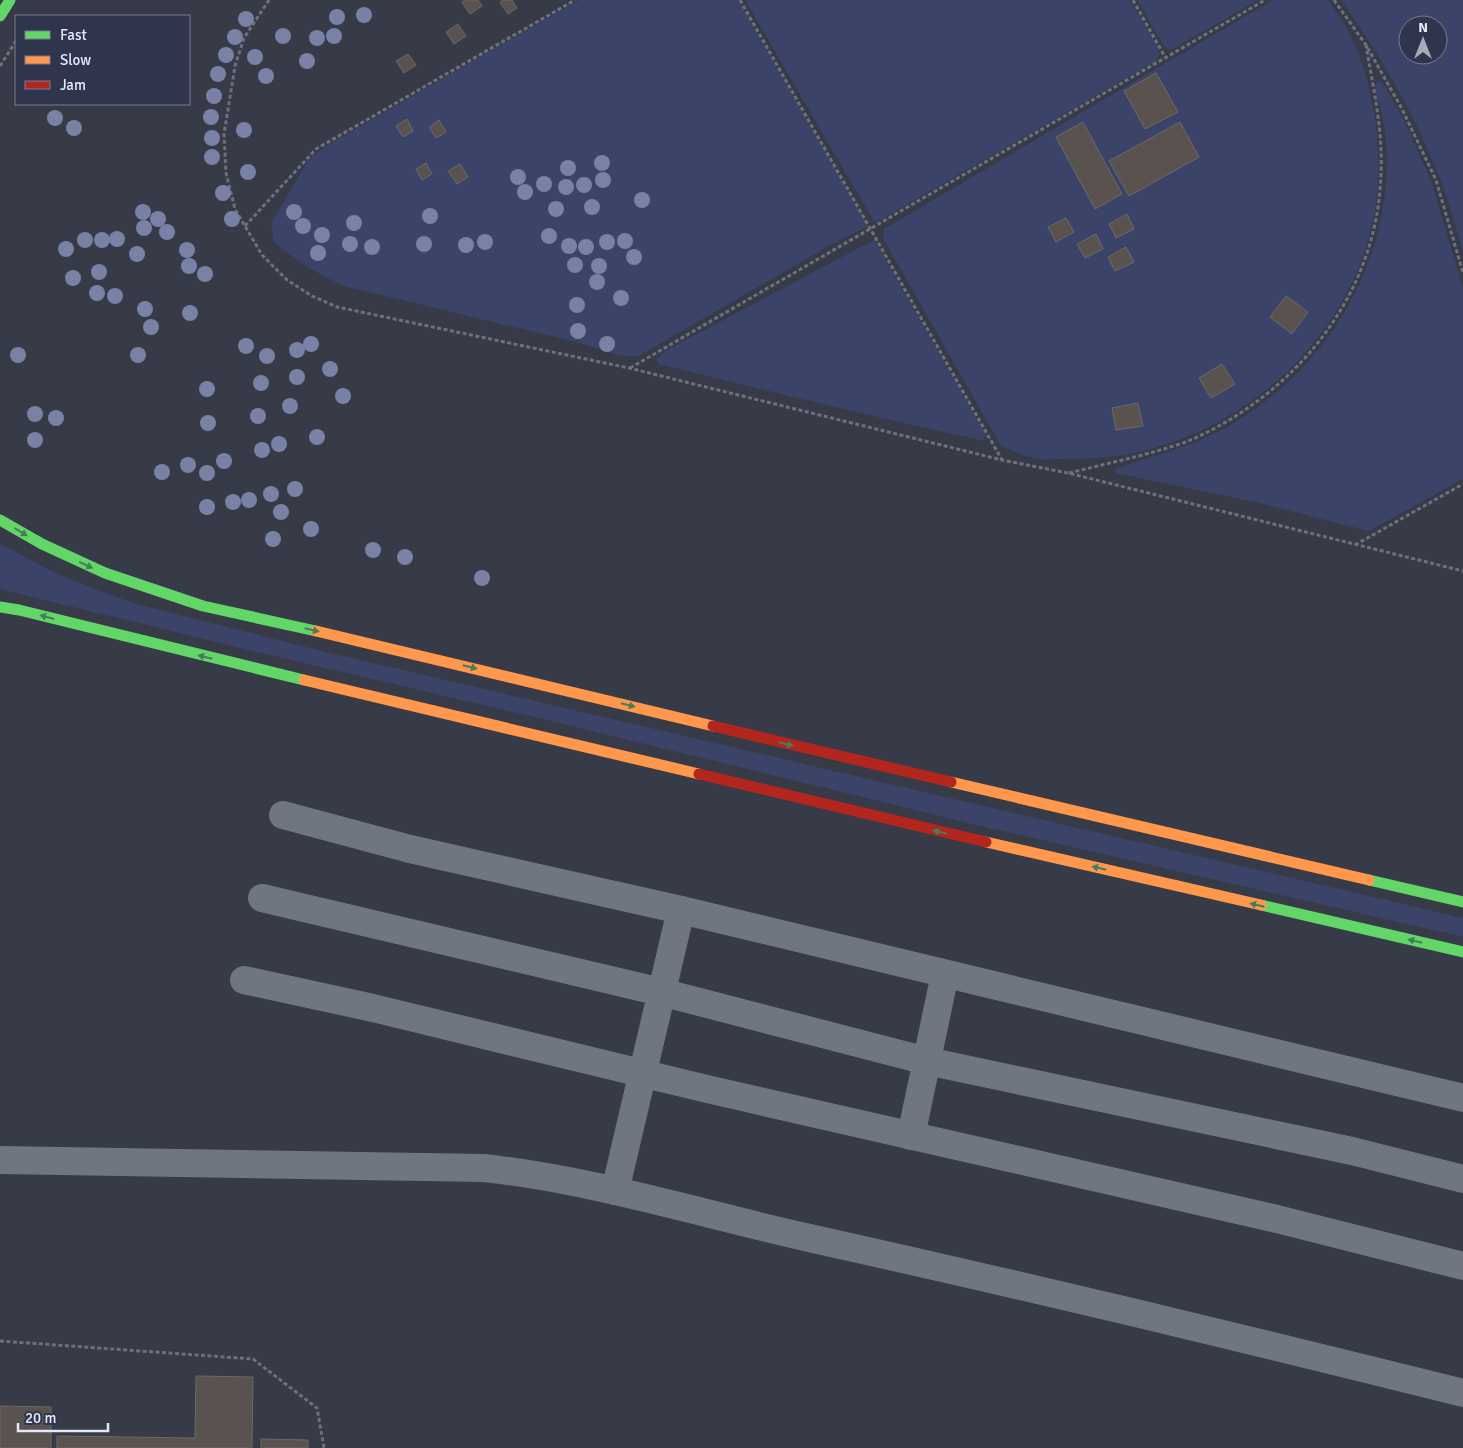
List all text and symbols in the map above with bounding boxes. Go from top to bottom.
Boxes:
legend [15,15,190,105]
north arrow [1398,15,1448,65]
text: N [1418,19,1428,36]
text: Fast [60,26,87,44]
text: Slow [60,51,91,69]
text: Jam [60,76,86,94]
one-way arrow [14,528,28,537]
one-way arrow [79,561,93,569]
one-way arrow [40,613,55,621]
one-way arrow [304,626,319,634]
one-way arrow [197,653,212,661]
one-way arrow [462,663,477,671]
one-way arrow [620,701,635,709]
one-way arrow [778,740,793,748]
one-way arrow [933,828,948,836]
one-way arrow [1091,864,1106,872]
one-way arrow [1250,901,1265,909]
one-way arrow [1408,937,1423,945]
scale bar [18,1400,108,1432]
text: 20 m [25,1409,56,1427]

